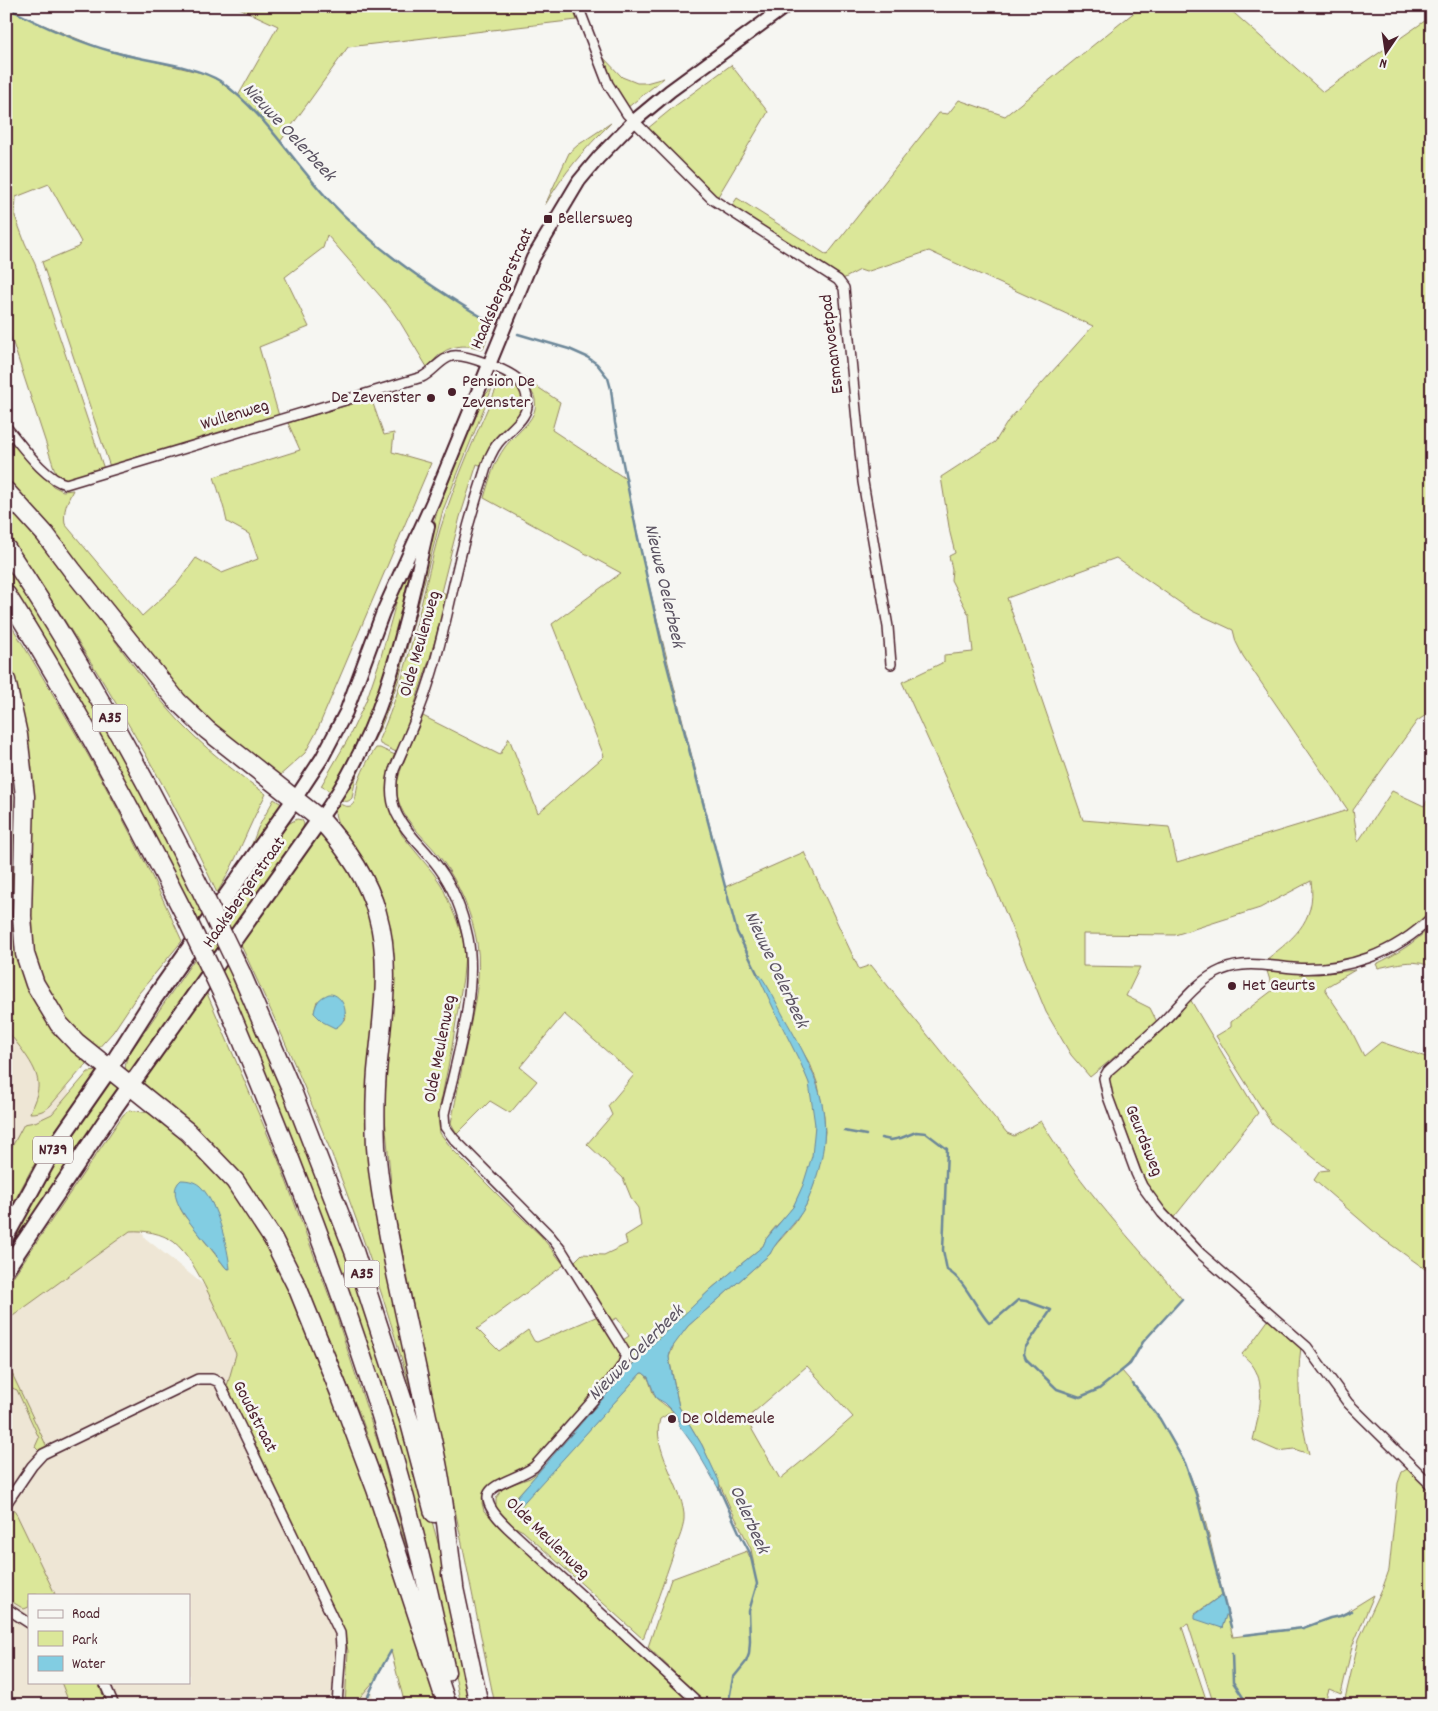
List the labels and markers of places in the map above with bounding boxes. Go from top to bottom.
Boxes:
place label: Bellersweg [558,207,633,232]
marker: Bellersweg [542,213,554,225]
place label: Pension De Zevenster [462,370,535,416]
place label: De Zevenster [331,386,421,411]
marker: Pension De Zevenster [446,386,458,398]
marker: De Zevenster [425,392,437,404]
place label: Het Geurts [1242,974,1316,999]
marker: Het Geurts [1226,980,1238,992]
place label: De Oldemeule [682,1407,775,1432]
marker: De Oldemeule [666,1413,678,1425]

